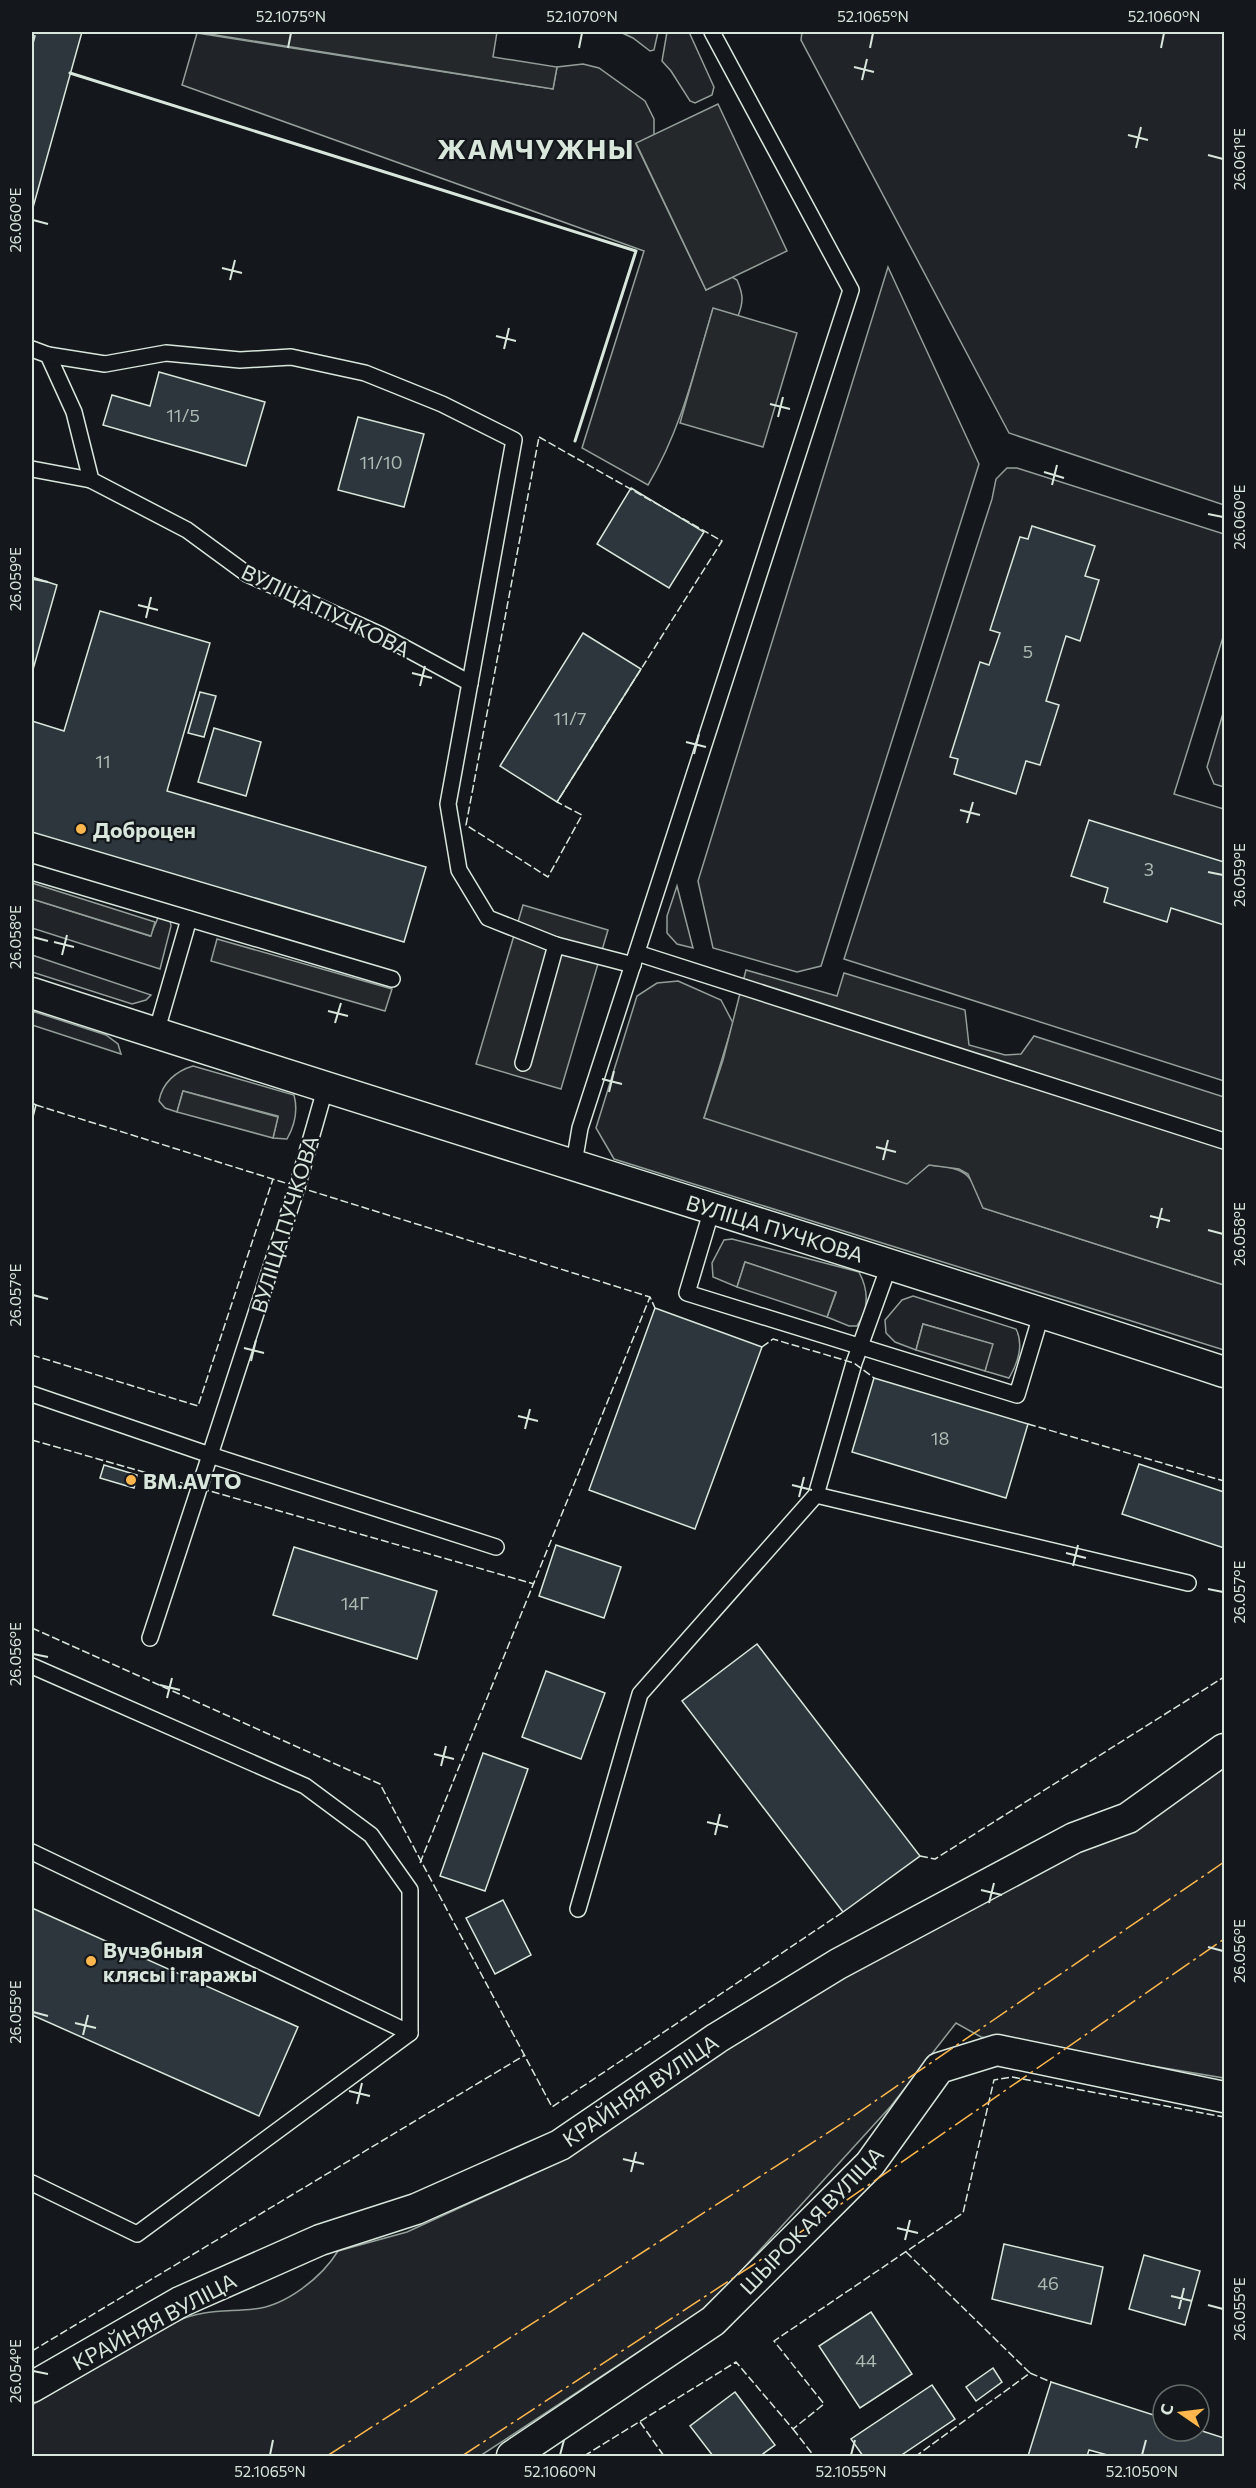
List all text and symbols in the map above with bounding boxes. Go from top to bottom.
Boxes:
text: 52.1075°N [256,7,326,25]
text: 52.1070°N [546,7,618,25]
text: 52.1065°N [837,7,909,25]
text: 52.1060°N [1128,7,1200,25]
text: 26.061°E [1230,128,1248,190]
district label: ЖАМЧУЖНЫ [437,132,635,165]
text: 26.060°E [6,187,24,253]
house number: 11/5 [166,404,200,426]
house number: 11/10 [360,451,402,473]
text: 26.060°E [1230,484,1248,550]
text: 26.059°E [6,547,24,611]
street label: ВУЛІЦА ПУЧКОВА [238,558,414,662]
house number: 5 [1023,640,1033,662]
house number: 11/7 [554,707,586,729]
house number: 11 [95,750,111,772]
place label: Доброцен [93,817,196,842]
marker: Доброцен [74,822,88,836]
text: 26.059°E [1230,843,1248,907]
house number: 3 [1144,858,1154,880]
text: 26.058°E [6,905,24,969]
street label: ВУЛІЦА ПУЧКОВА [245,1132,323,1316]
street label: ВУЛІЦА ПУЧКОВА [683,1189,867,1267]
text: 26.058°E [1230,1202,1248,1266]
text: 26.057°E [6,1264,24,1326]
house number: 18 [931,1427,949,1449]
place label: BM.AVTO [143,1468,241,1493]
marker: BM.AVTO [124,1473,138,1487]
text: 26.057°E [1230,1561,1248,1623]
house number: 14Г [341,1592,369,1614]
text: 26.056°E [6,1622,24,1686]
text: 26.056°E [1230,1919,1248,1983]
place label: Вучэбныя клясы і гаражы [103,1937,257,1986]
marker: Вучэбныя клясы і гаражы [84,1954,98,1968]
text: 26.055°E [6,1980,24,2044]
street label: КРАЙНЯЯ ВУЛІЦА [558,2029,722,2151]
street label: ШЫРОКАЯ ВУЛІЦА [734,2141,888,2299]
street label: КРАЙНЯЯ ВУЛІЦА [68,2267,240,2375]
house number: 46 [1037,2272,1059,2294]
text: 26.055°E [1230,2277,1248,2341]
text: 26.054°E [6,2339,24,2403]
house number: 44 [855,2349,877,2371]
north arrow [1151,2383,1211,2443]
text: С [1155,2402,1177,2417]
text: 52.1065°N [234,2462,306,2480]
text: 52.1060°N [524,2462,596,2480]
text: 52.1055°N [815,2462,887,2480]
text: 52.1050°N [1106,2462,1178,2480]

